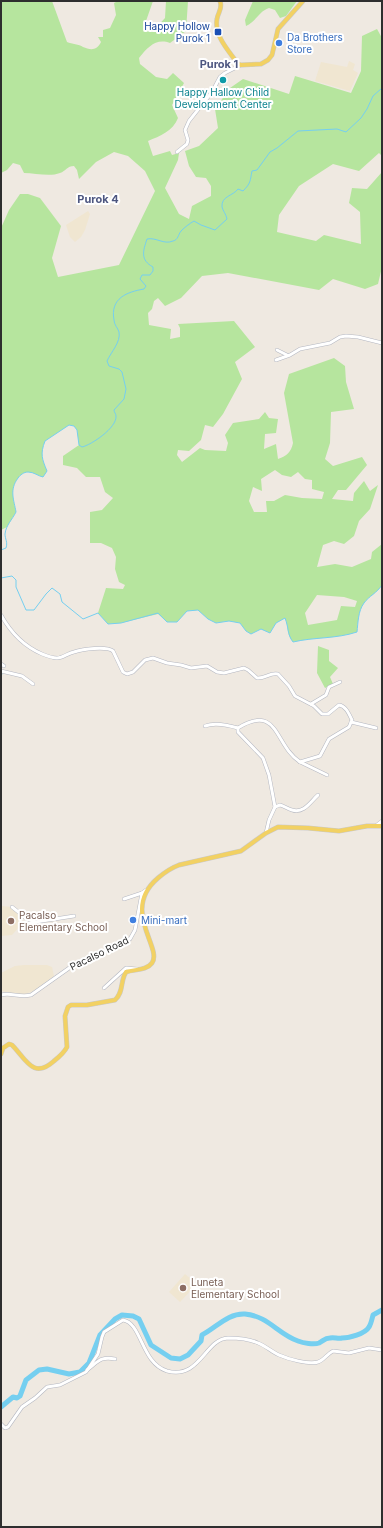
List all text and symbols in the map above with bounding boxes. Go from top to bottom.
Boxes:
place label: Happy Hollow Purok 1 [144,20,210,44]
marker: Happy Hollow Purok 1 [213,27,223,37]
place label: Da Brothers Store [287,31,343,55]
marker: Da Brothers Store [274,38,284,48]
district label: Purok 1 [200,57,239,71]
marker: Happy Hallow Child Development Center [218,75,228,85]
place label: Happy Hallow Child Development Center [174,86,272,110]
district label: Purok 4 [77,192,119,206]
place label: Pacalso Elementary School [19,909,108,933]
place label: Mini-mart [141,914,188,926]
marker: Mini-mart [128,915,138,925]
marker: Pacalso Elementary School [6,916,16,926]
street label: Pacalso Road [68,934,130,972]
place label: Luneta Elementary School [191,1276,280,1300]
marker: Luneta Elementary School [178,1283,188,1293]

